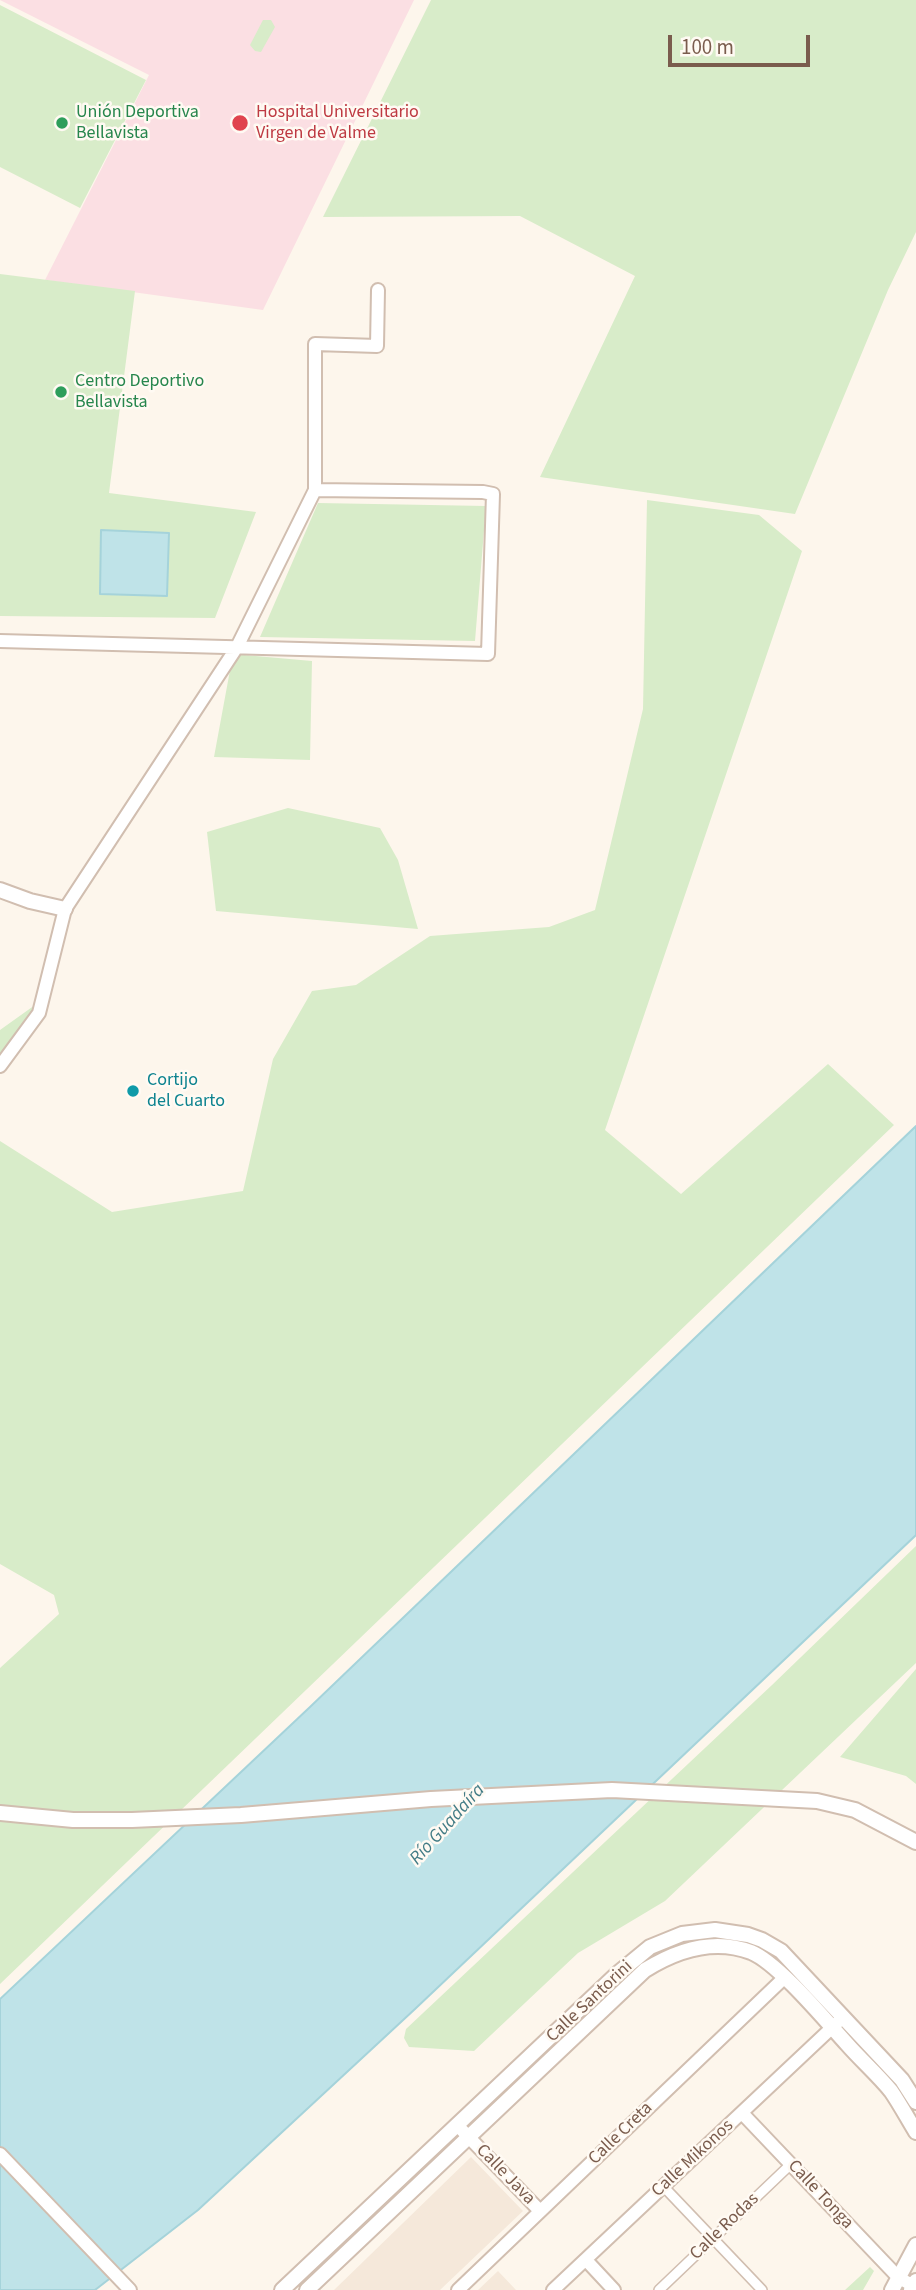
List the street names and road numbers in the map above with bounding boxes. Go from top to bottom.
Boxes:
street label: Calle Santorini [542,1957,638,2047]
street label: Calle Creta [584,2098,658,2170]
street label: Calle Mikonos [648,2116,738,2202]
street label: Calle Java [471,2140,539,2210]
street label: Calle Tonga [782,2156,858,2234]
street label: Calle Rodas [686,2189,764,2265]

